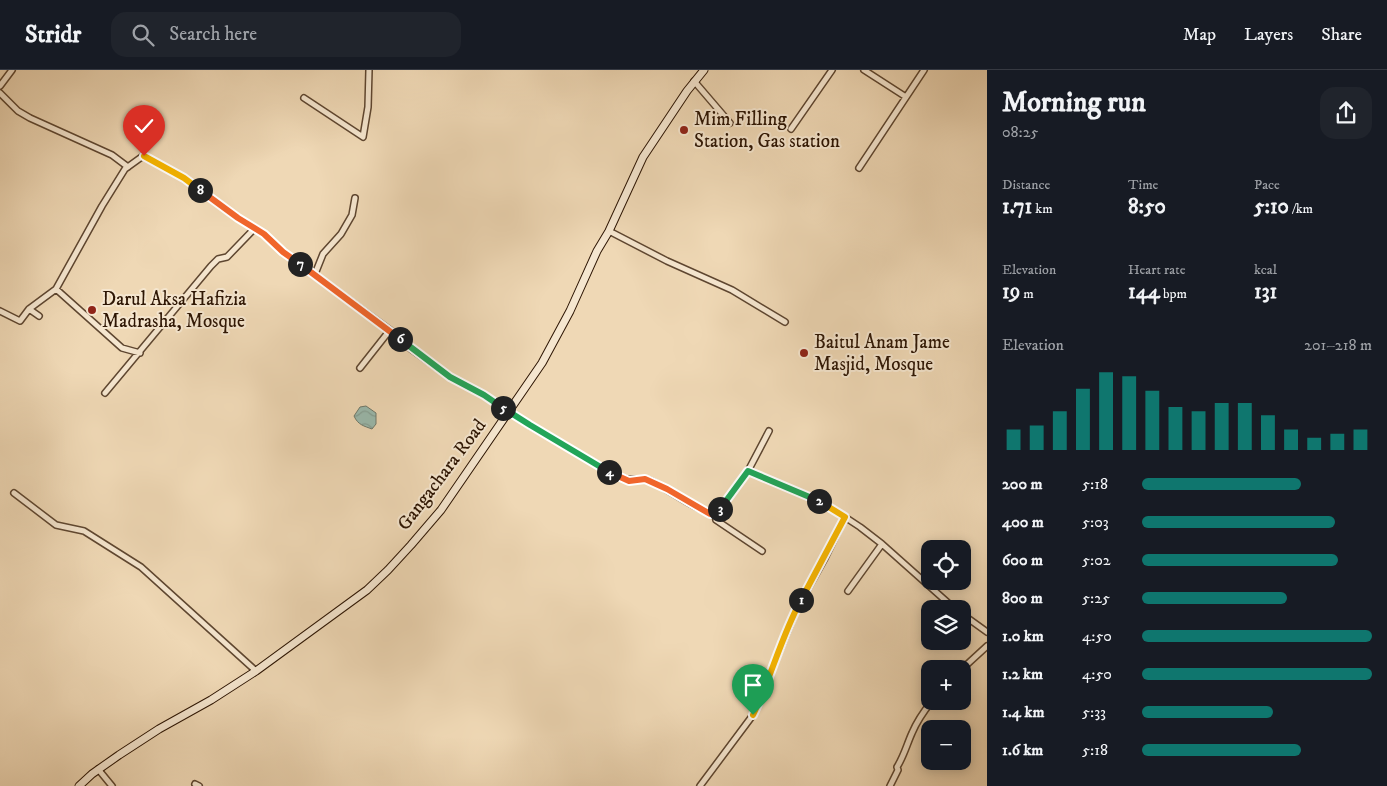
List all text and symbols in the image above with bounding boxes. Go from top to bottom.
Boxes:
search box [111,12,461,57]
text: Stridr [25,20,81,50]
icon: search [129,21,157,49]
text: Search here [169,23,257,46]
text: Map [1183,24,1216,46]
text: Layers [1244,24,1293,46]
text: Share [1321,24,1362,46]
text: Morning run [1002,85,1146,120]
button: share [1320,87,1372,139]
pin [123,105,165,156]
place label: Mim Filling Station, Gas station [694,108,840,153]
icon: check [130,112,158,140]
text: 08:25 [1002,122,1039,142]
marker: Mim Filling Station, Gas station [678,124,690,136]
text: Distance [1002,176,1050,194]
text: Time [1128,176,1158,194]
text: Pace [1254,176,1280,194]
pin: 8 [188,178,212,202]
text: 8 [197,181,204,199]
text: 1.71 [1002,194,1032,220]
text: 8:50 [1128,194,1166,220]
text: 5:10 [1254,194,1289,220]
text: km [1032,200,1053,218]
text: /km [1289,200,1313,218]
pin: 7 [288,252,312,276]
text: 7 [297,255,304,273]
text: Elevation [1002,261,1056,279]
text: Heart rate [1128,261,1185,279]
text: kcal [1254,261,1277,279]
text: 19 [1002,279,1020,305]
text: 144 [1128,279,1160,305]
text: 131 [1254,279,1277,305]
text: m [1020,285,1034,303]
text: bpm [1160,285,1187,303]
place label: Darul Aksa Hafizia Madrasha, Mosque [102,288,246,334]
marker: Darul Aksa Hafizia Madrasha, Mosque [86,304,98,316]
pin: 6 [388,326,412,352]
text: 6 [397,330,404,348]
place label: Baitul Anam Jame Masjid, Mosque [814,331,950,377]
text: Elevation [1002,335,1064,355]
text: 201–218 m [1304,335,1372,355]
marker: Baitul Anam Jame Masjid, Mosque [798,347,810,359]
pin: 5 [490,396,516,420]
text: 5 [500,399,507,417]
street label: Gangachara Road [393,414,492,535]
pin: 4 [596,460,622,484]
text: 4 [605,463,614,481]
text: 200 m [1002,474,1043,494]
text: 5:18 [1082,474,1108,494]
pin: 2 [806,488,832,514]
text: 2 [816,492,823,510]
pin: 3 [708,496,732,522]
text: 3 [718,500,723,518]
text: 400 m [1002,512,1044,532]
text: 5:03 [1082,512,1109,532]
map controls [921,540,971,770]
button: locate [921,540,971,590]
text: 600 m [1002,550,1043,570]
text: 5:02 [1082,550,1111,570]
pin: 1 [788,588,814,612]
text: 800 m [1002,588,1043,608]
text: 5:25 [1082,588,1110,608]
text: 1 [799,591,804,609]
button: layers [921,600,971,650]
text: 1.0 km [1002,626,1044,646]
text: 4:50 [1082,626,1112,646]
button: + [921,660,971,710]
pin [732,664,774,715]
text: 1.2 km [1002,664,1043,684]
text: 4:50 [1082,664,1112,684]
icon: arrive [739,671,767,699]
text: 1.4 km [1002,702,1044,722]
text: 5:33 [1082,702,1106,722]
button: − [921,720,971,770]
text: 1.6 km [1002,740,1043,760]
text: 5:18 [1082,740,1108,760]

